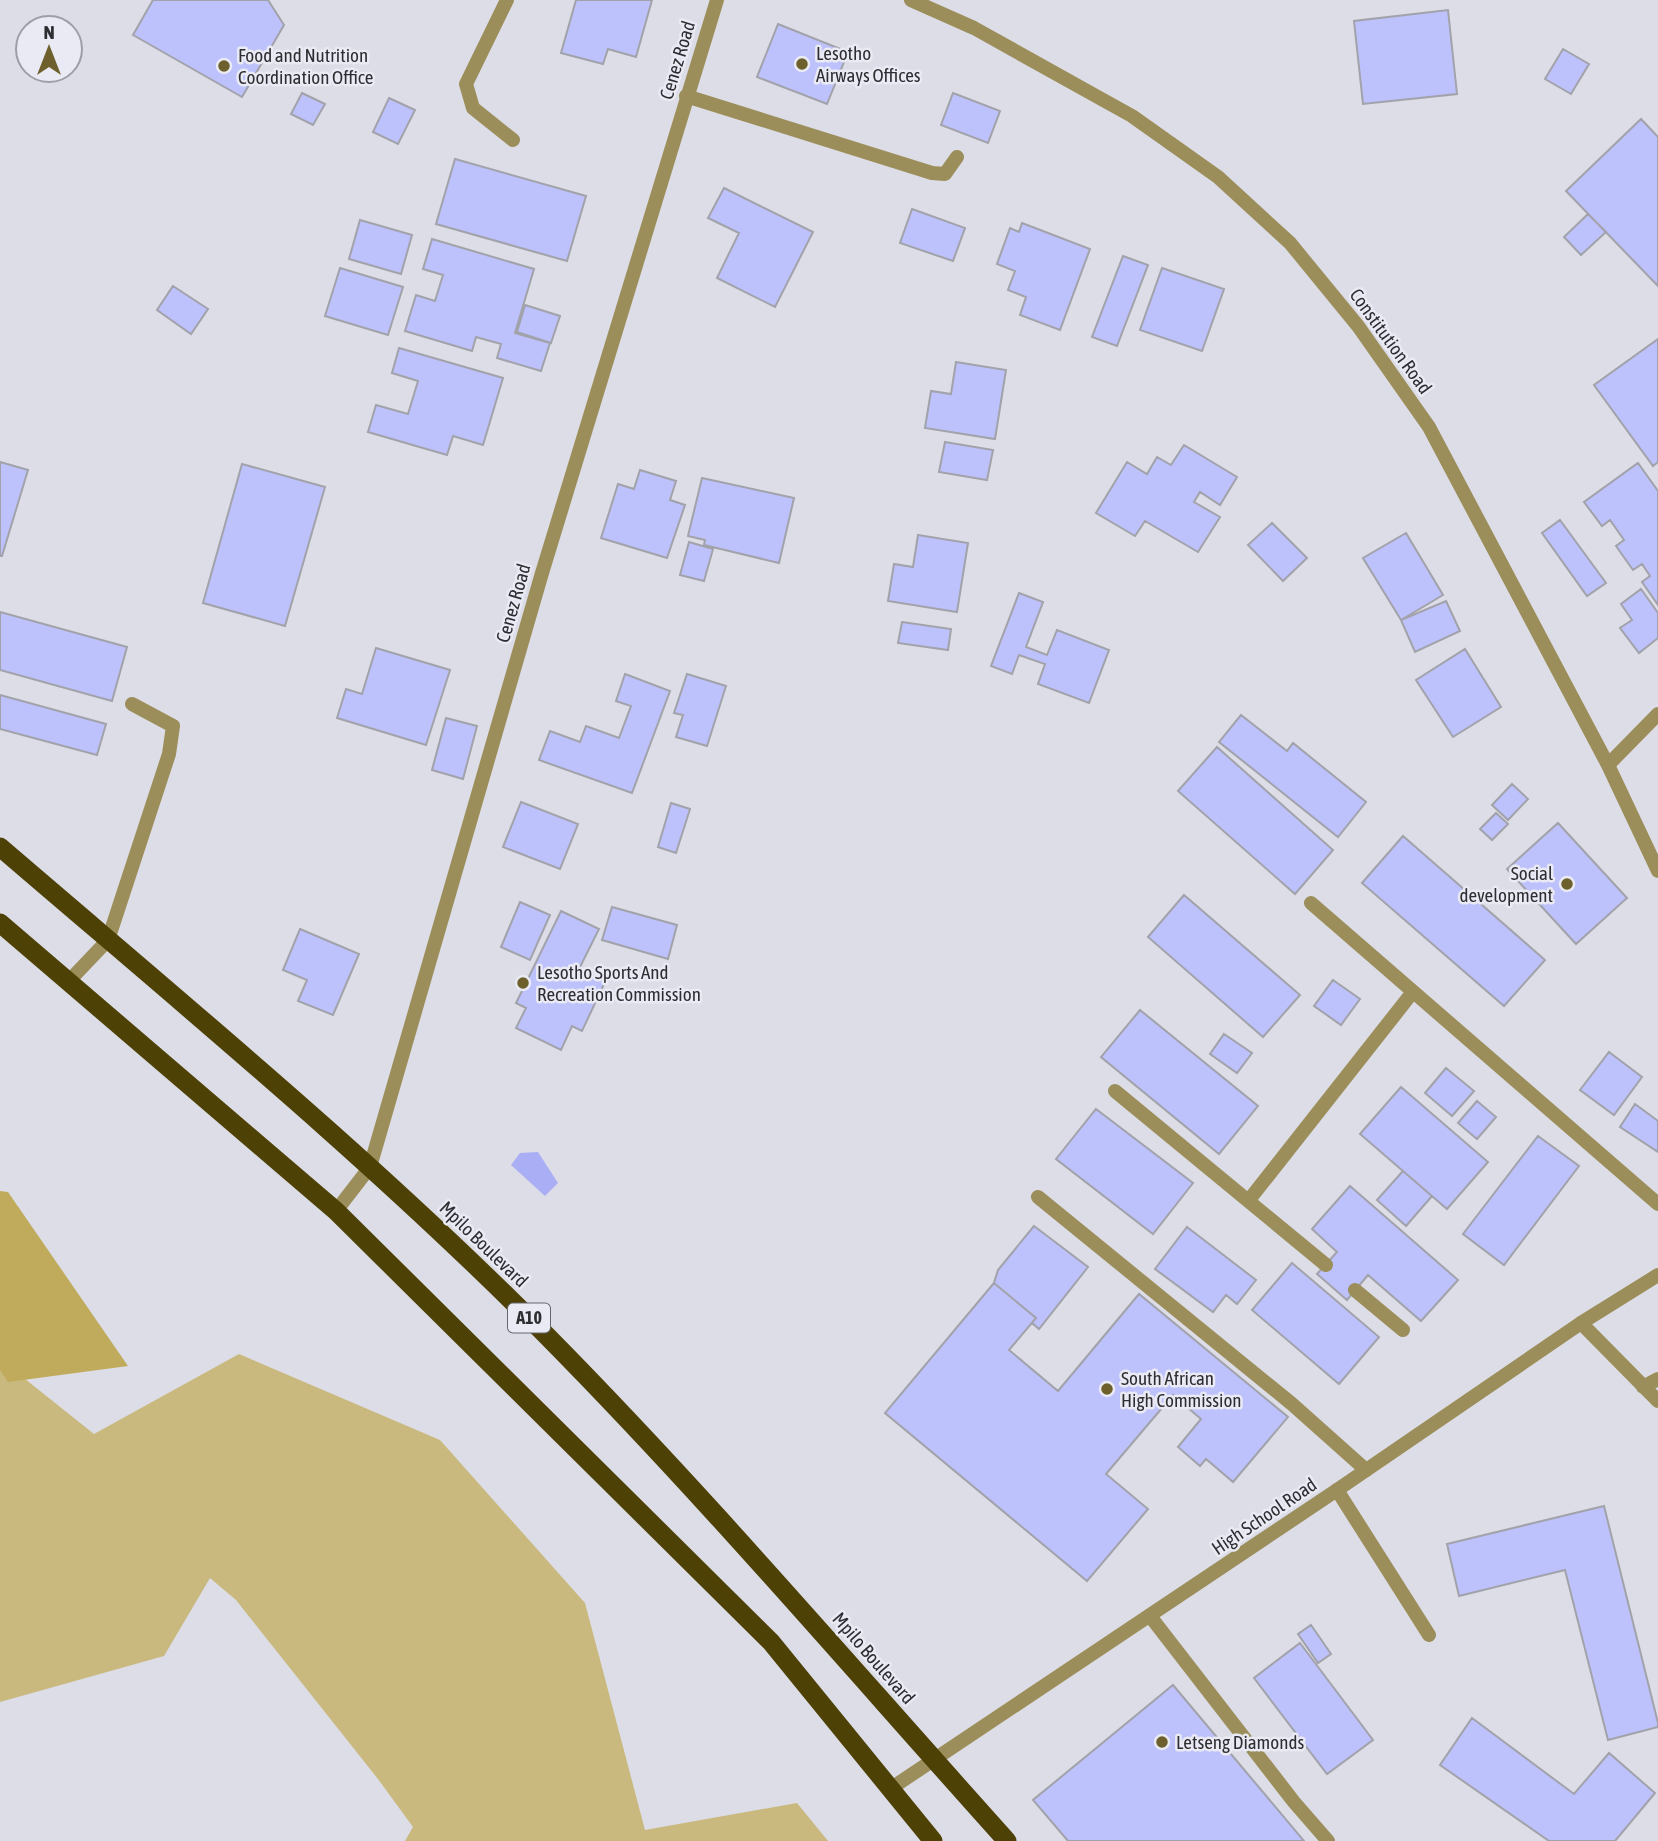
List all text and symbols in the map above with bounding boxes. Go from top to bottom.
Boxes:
north arrow [14,14,84,84]
street label: Cenez Road [655,18,699,102]
text: N [43,21,55,43]
place label: Lesotho Airways Offices [816,42,921,86]
place label: Food and Nutrition Coordination Office [238,44,373,88]
marker: Lesotho Airways Offices [794,56,810,72]
marker: Food and Nutrition Coordination Office [216,58,232,74]
street label: Constitution Road [1345,284,1437,398]
street label: Cenez Road [491,561,535,645]
place label: Social development [1460,862,1553,906]
marker: Social development [1559,876,1575,892]
place label: Lesotho Sports And Recreation Commission [537,961,701,1005]
marker: Lesotho Sports And Recreation Commission [515,975,531,991]
street label: Mpilo Boulevard [435,1197,533,1291]
road number: A10 [508,1303,550,1332]
place label: South African High Commission [1121,1367,1242,1411]
marker: South African High Commission [1099,1381,1115,1397]
street label: High School Road [1208,1473,1320,1559]
street label: Mpilo Boulevard [828,1608,920,1708]
place label: Letseng Diamonds [1176,1731,1304,1753]
marker: Letseng Diamonds [1154,1734,1170,1750]

